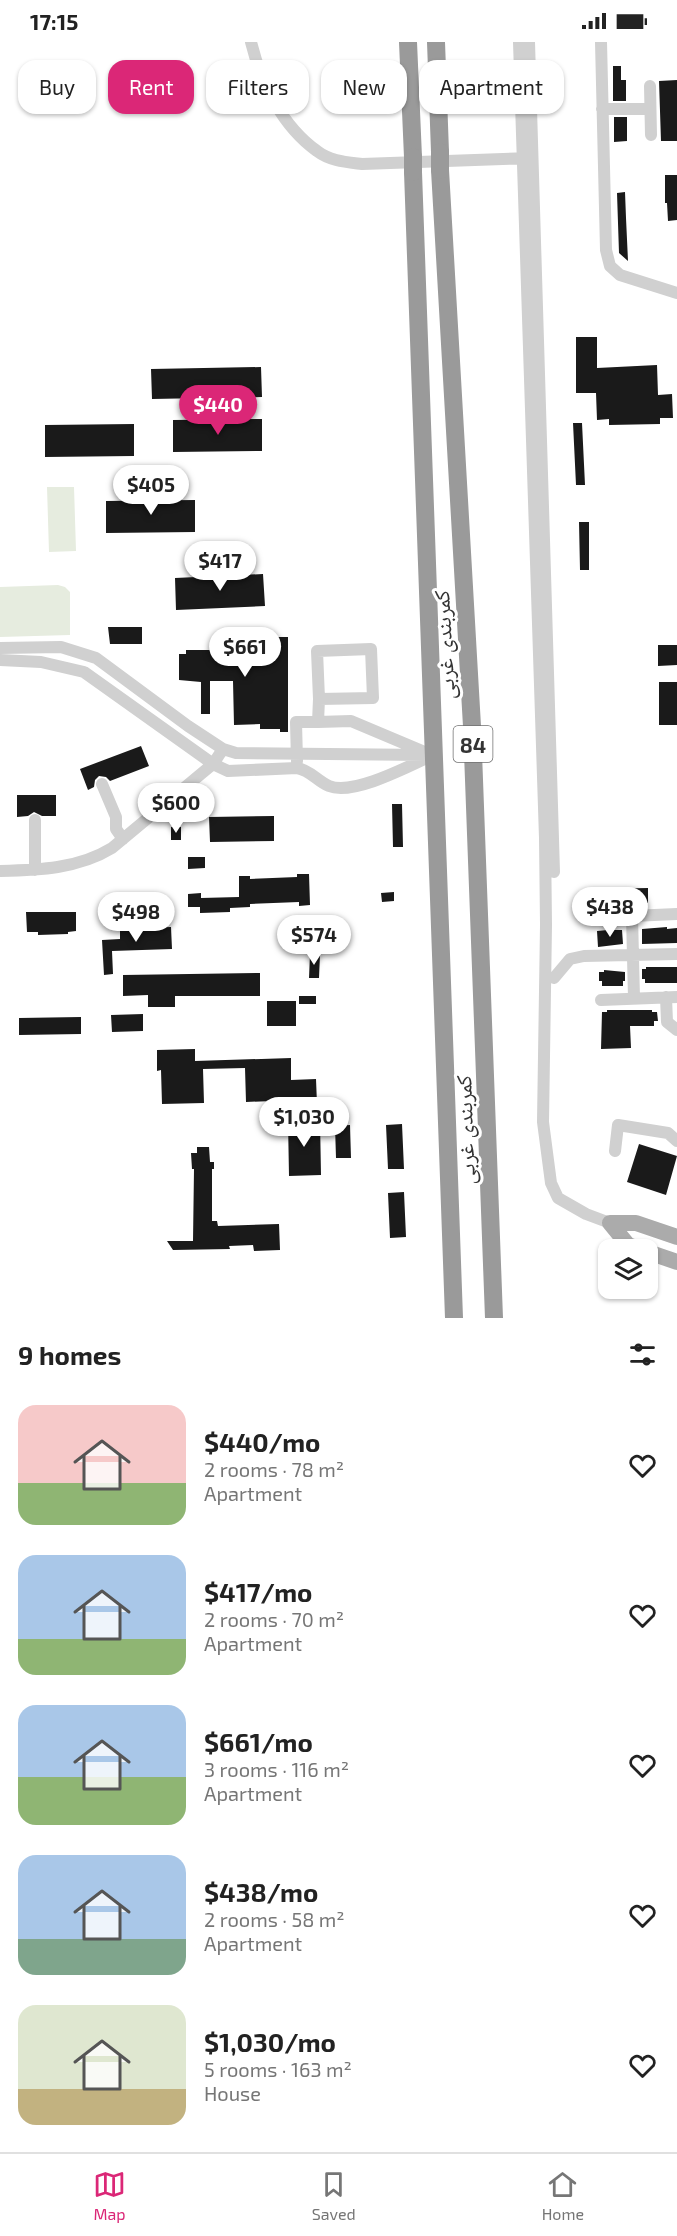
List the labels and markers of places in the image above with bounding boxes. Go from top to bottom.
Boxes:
pin: $440 [182,385,254,436]
pin: $405 [115,465,187,516]
pin: $417 [184,541,256,592]
pin: $661 [209,627,281,678]
pin: $600 [140,783,212,834]
pin: $438 [574,887,646,938]
pin: $498 [100,892,172,943]
pin: $574 [278,915,350,966]
pin: $1,030 [255,1097,353,1148]

